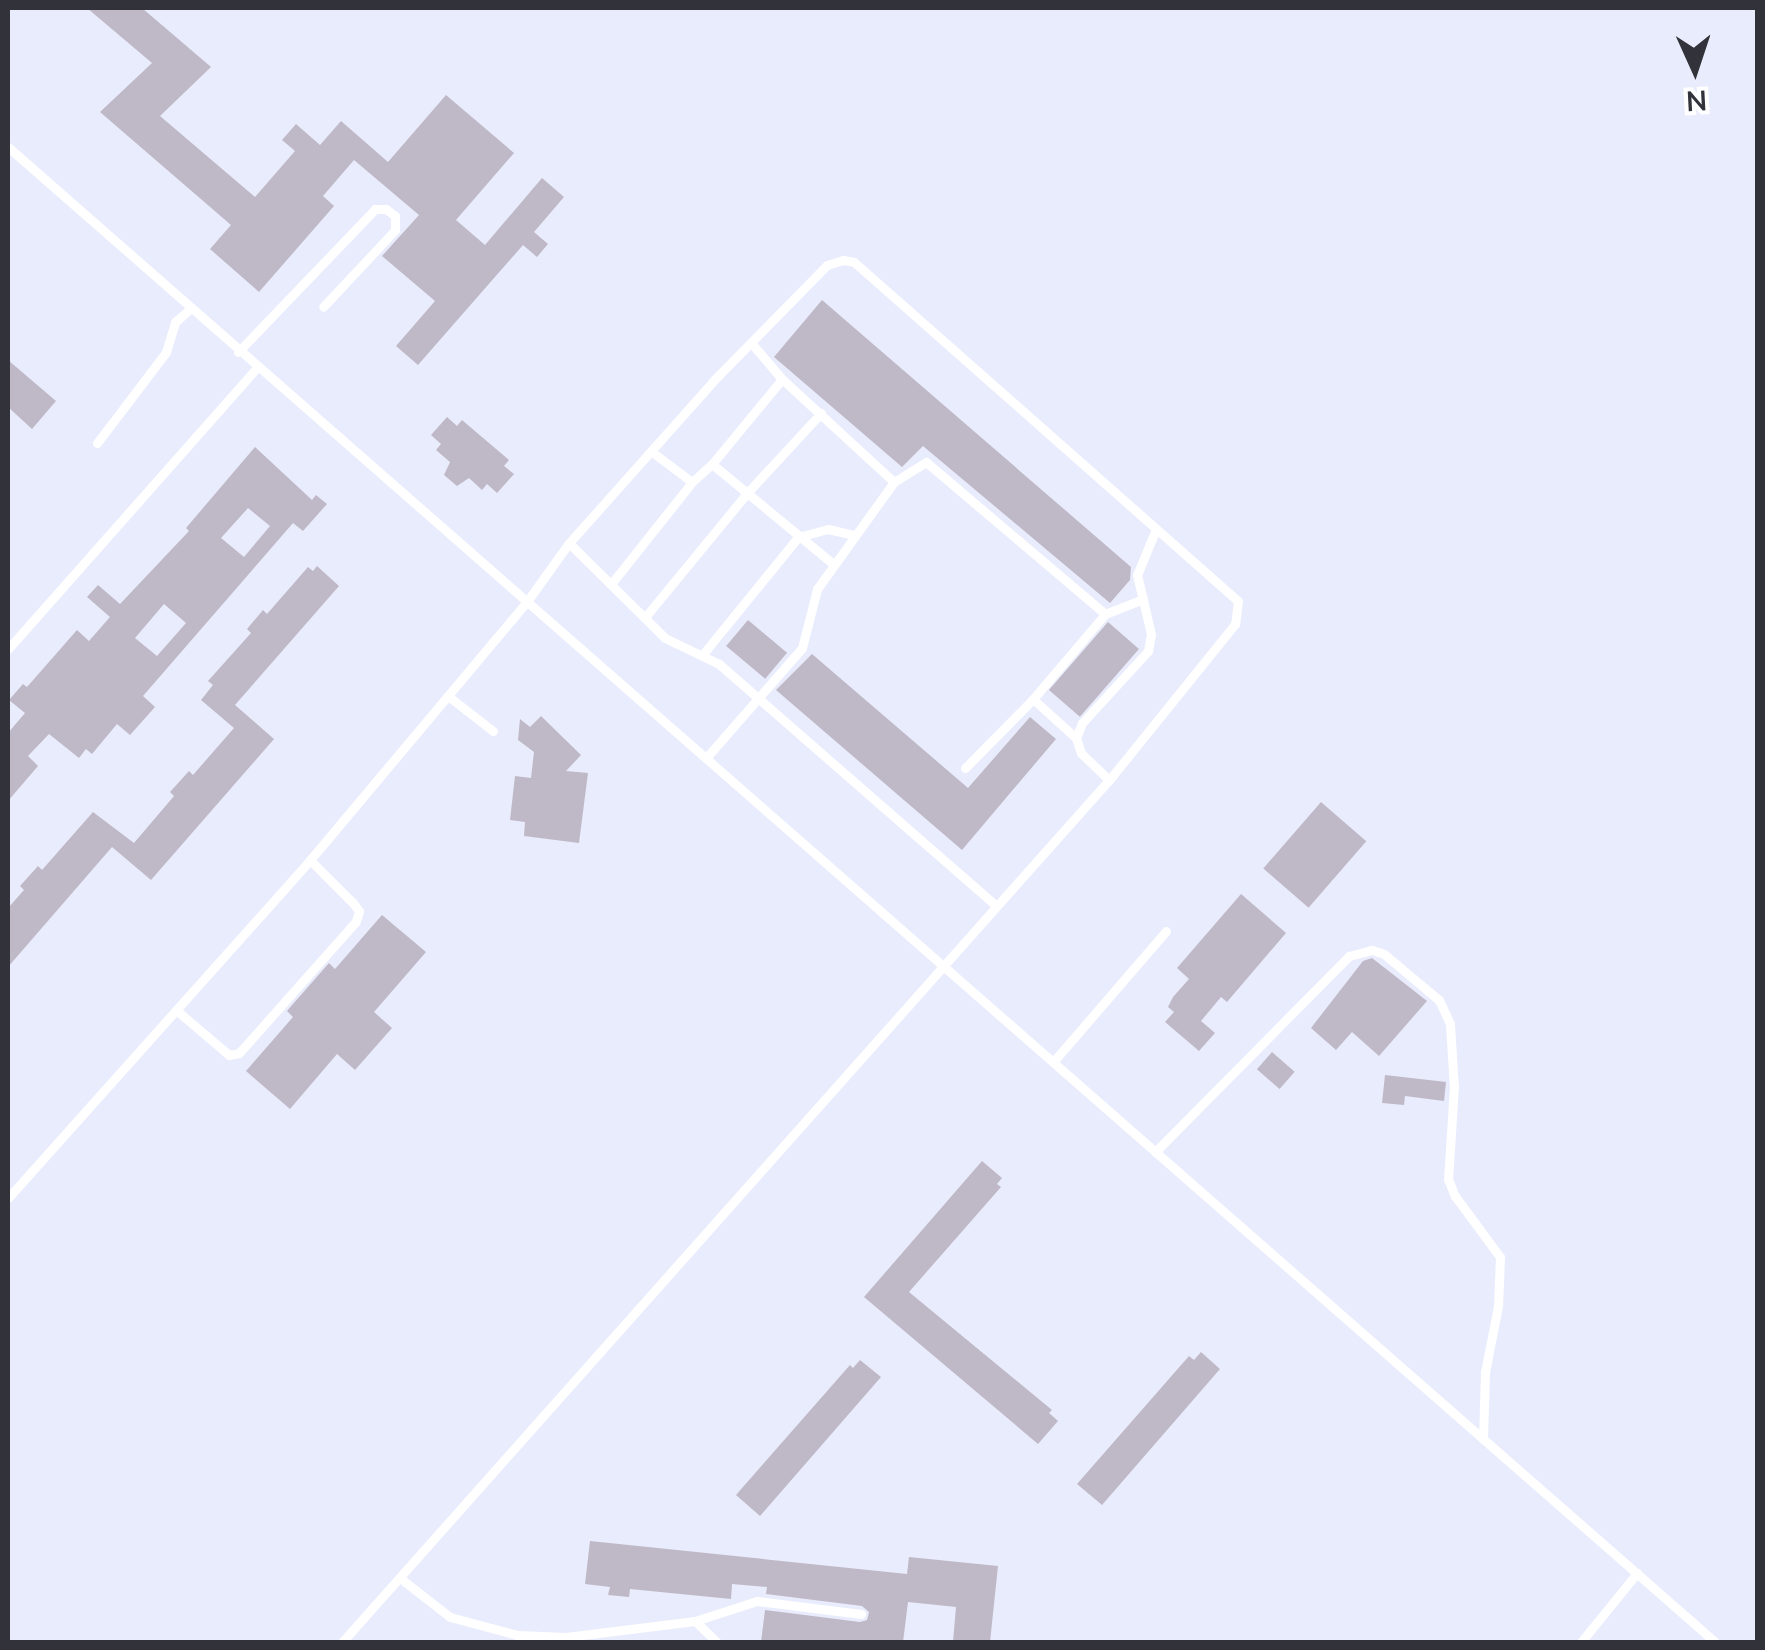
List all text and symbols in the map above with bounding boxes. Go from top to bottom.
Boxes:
north arrow [1645,20,1745,120]
text: N [1685,80,1708,119]

